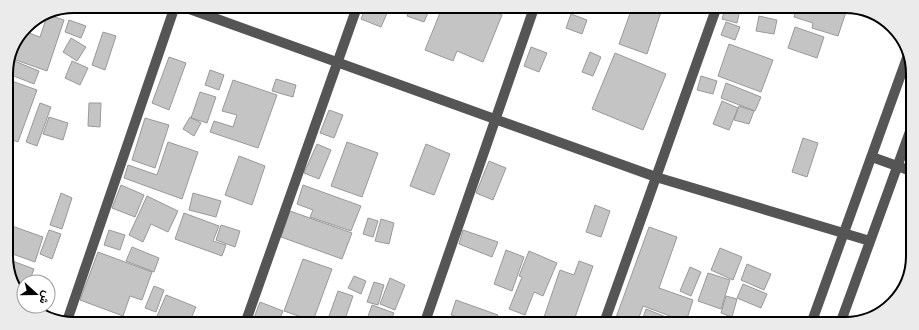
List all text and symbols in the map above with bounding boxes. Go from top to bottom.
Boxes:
north arrow [16,274,56,314]
text: ش [35,289,54,306]

